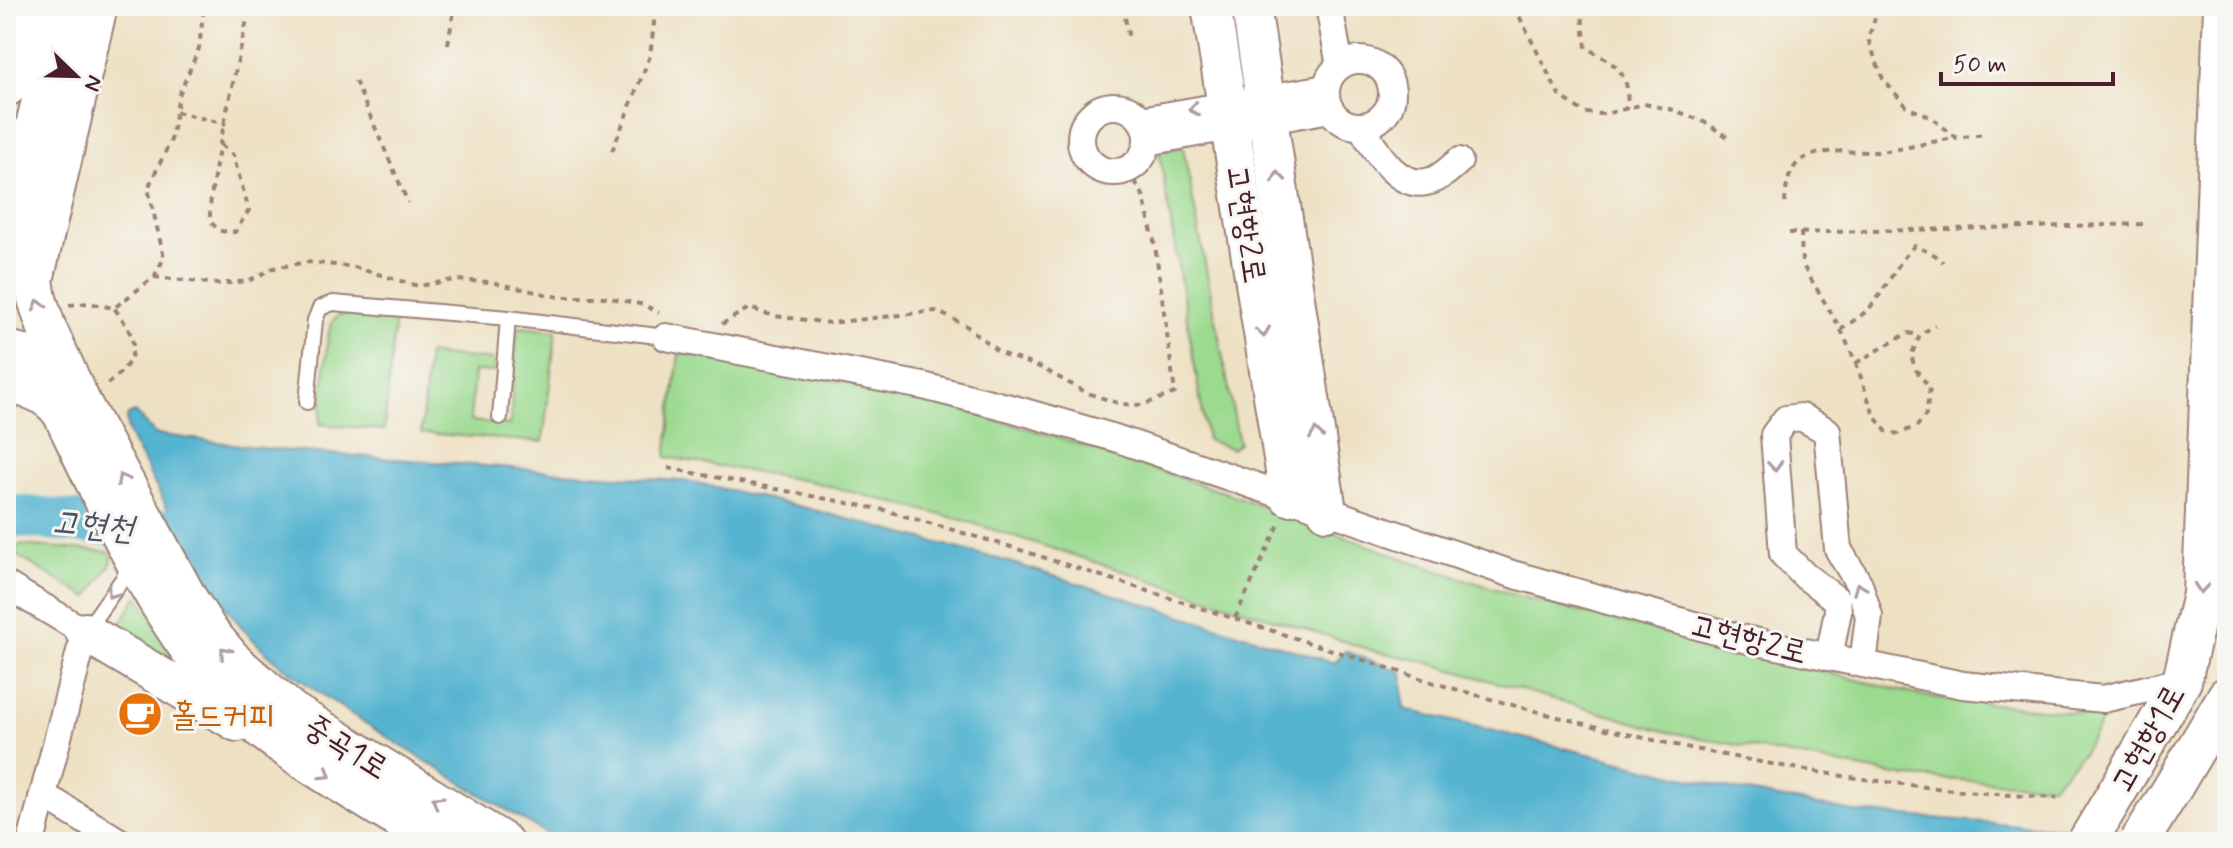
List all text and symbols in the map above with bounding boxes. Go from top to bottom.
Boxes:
north arrow [36,36,116,116]
scale bar [1941,36,2113,86]
text: 50 m [1953,50,2007,81]
text: N [77,71,108,95]
one-way arrow [1187,100,1201,117]
street label: 고현항2로 [1215,162,1275,286]
one-way arrow [1270,170,1287,184]
one-way arrow [32,298,49,312]
one-way arrow [1254,325,1271,339]
one-way arrow [1308,427,1325,441]
one-way arrow [1766,460,1783,473]
one-way arrow [117,473,132,487]
water label: 고현천 [50,500,139,553]
one-way arrow [2193,581,2210,594]
one-way arrow [1852,582,1869,596]
one-way arrow [107,585,122,599]
street label: 고현항2로 [1686,605,1811,675]
one-way arrow [220,647,235,661]
street label: 고현항1로 [2102,677,2196,800]
cafe icon: 홀드커피 [116,690,164,738]
place label: 홀드커피 [171,695,274,737]
street label: 중곡1로 [296,706,396,790]
one-way arrow [318,765,332,780]
one-way arrow [431,796,446,811]

